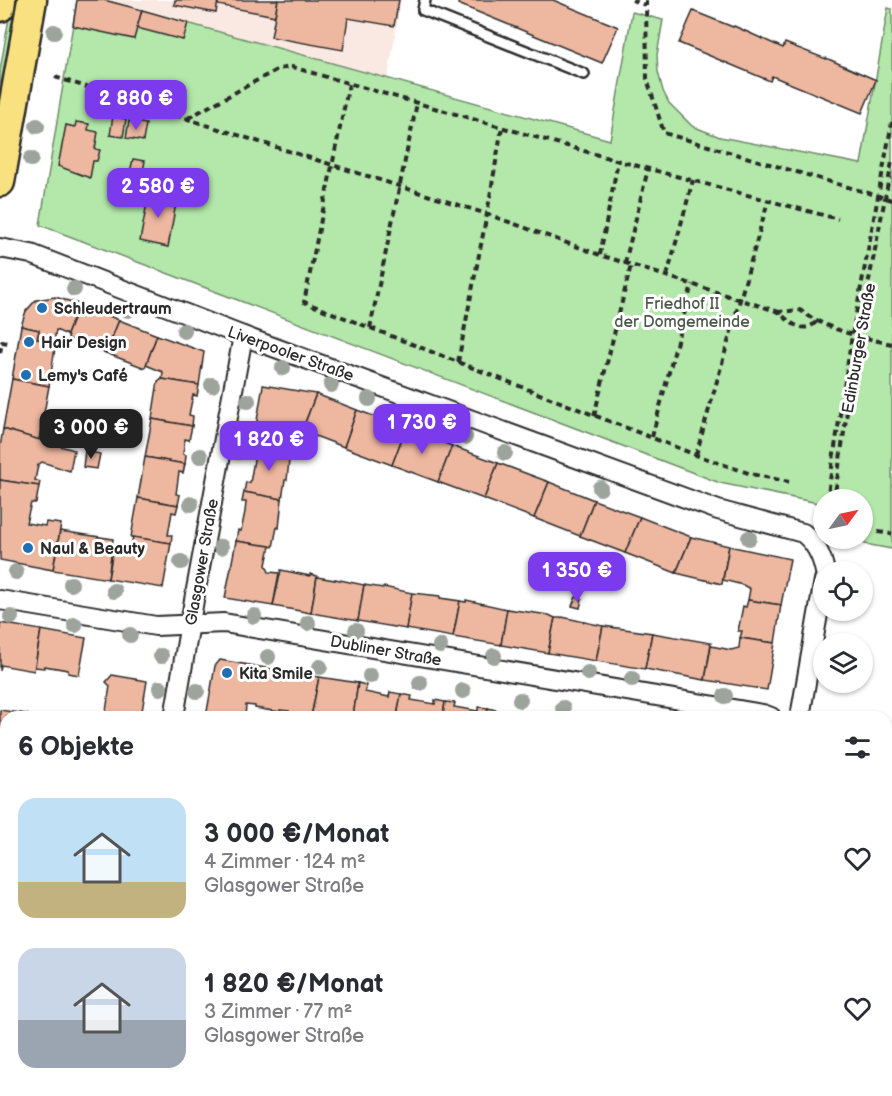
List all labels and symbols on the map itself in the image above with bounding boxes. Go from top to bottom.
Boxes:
pin: 2 880 € [81,80,191,131]
pin: 2 580 € [103,168,213,219]
street label: Edinburger Straße [839,281,880,415]
park label: Friedhof II der Domgemeinde [614,295,750,332]
place label: Schleudertraum [54,300,172,319]
marker: Schleudertraum [35,301,49,315]
street label: Liverpooler Straße [225,323,357,386]
place label: Hair Design [41,334,127,353]
marker: Hair Design [22,335,36,349]
place label: Lemy's Café [38,367,128,386]
marker: Lemy's Café [19,368,33,382]
pin: 1 730 € [367,404,477,455]
pin: 3 000 € [36,409,146,460]
pin: 1 820 € [214,421,324,472]
north arrow [813,489,873,549]
street label: Glasgower Straße [182,497,223,627]
place label: Naul & Beauty [40,540,145,559]
marker: Naul & Beauty [21,541,35,555]
pin: 1 350 € [522,552,632,603]
street label: Dubliner Straße [329,632,443,671]
place label: Kita Smile [239,665,313,684]
marker: Kita Smile [220,666,234,680]

